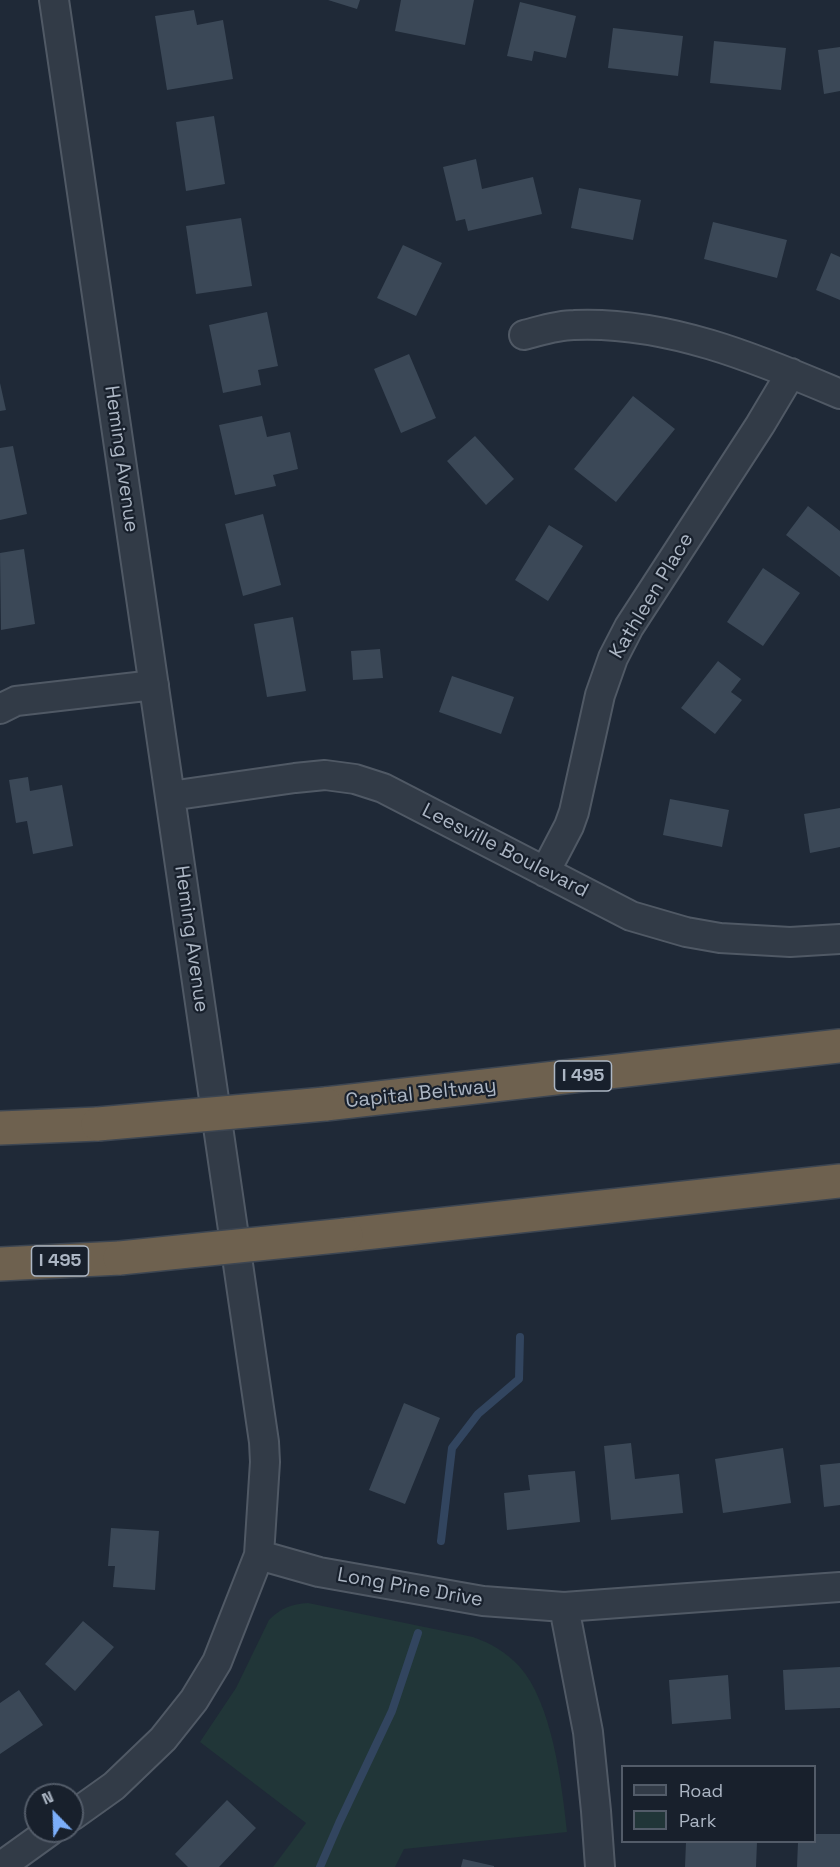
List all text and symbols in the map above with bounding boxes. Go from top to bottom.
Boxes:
street label: Heming Avenue [99,384,143,534]
street label: Kathleen Place [605,529,699,663]
street label: Leesville Boulevard [418,799,592,903]
street label: Heming Avenue [169,864,213,1014]
road number: I 495 [554,1061,612,1091]
street label: Capital Beltway [345,1074,497,1114]
road number: I 495 [32,1246,88,1276]
street label: Long Pine Drive [335,1563,485,1613]
legend [621,1765,816,1843]
text: Road [679,1779,723,1802]
north arrow [24,1783,84,1843]
text: N [39,1786,57,1810]
text: Park [679,1809,716,1832]

